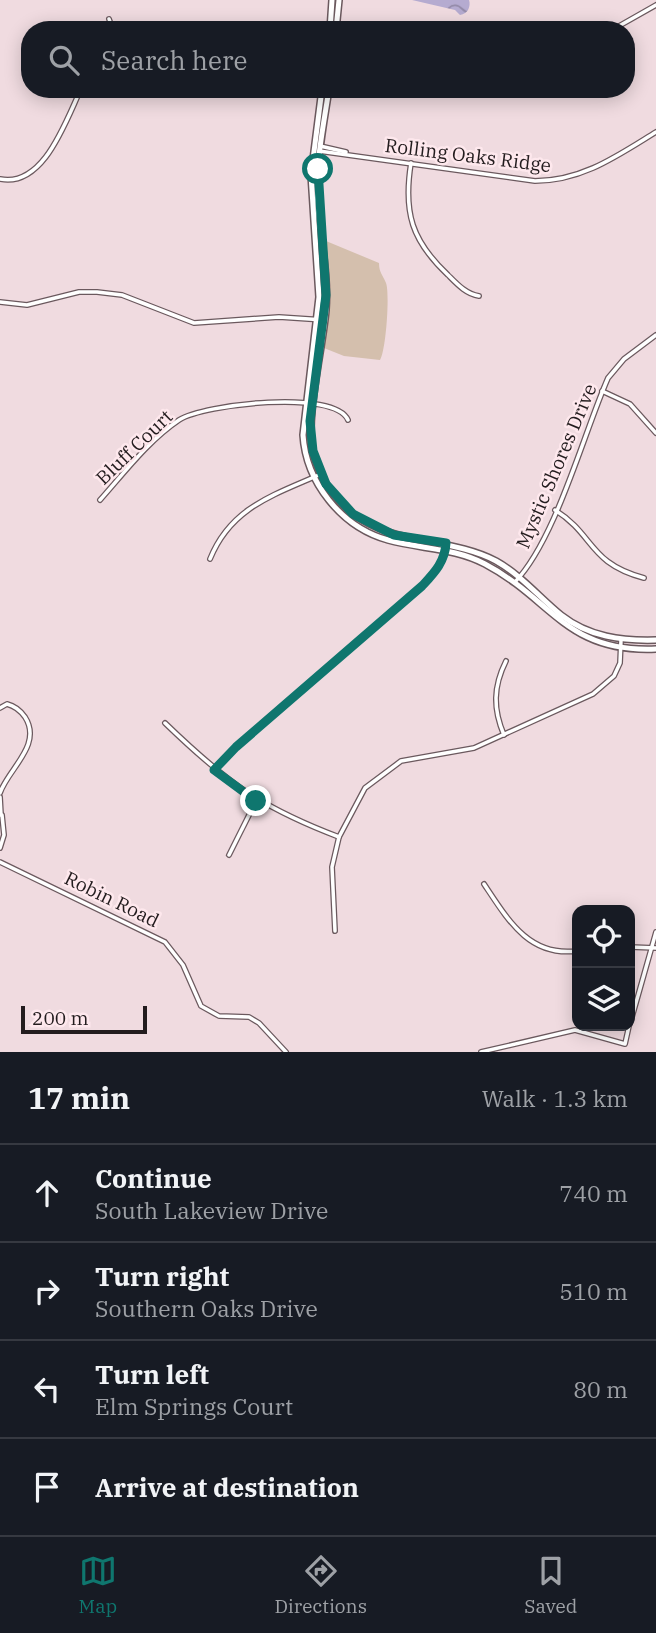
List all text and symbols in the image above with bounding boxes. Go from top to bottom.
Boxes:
search box [21,21,635,98]
icon: search [45,41,83,79]
text: Search here [101,43,247,77]
street label: Rolling Oaks Ridge [384,133,552,177]
route start [302,153,333,184]
street label: Mystic Shores Drive [510,380,602,552]
street label: Bluff Court [91,404,178,490]
route end [240,785,271,816]
street label: Robin Road [61,866,163,932]
map controls [572,905,635,1031]
button: locate [572,905,635,968]
button: layers [572,968,635,1031]
scale bar [21,1003,147,1035]
text: 200 m [32,1006,89,1030]
text: 17 min [28,1078,130,1117]
text: Walk · 1.3 km [482,1083,628,1113]
text: Continue [95,1161,212,1195]
icon: ahead [28,1174,66,1212]
text: 740 m [559,1178,628,1208]
text: South Lakeview Drive [95,1195,328,1225]
text: Turn right [95,1259,229,1293]
icon: right [28,1272,66,1310]
text: 510 m [559,1276,628,1306]
text: Southern Oaks Drive [95,1293,318,1323]
text: Turn left [95,1357,209,1391]
icon: left [28,1370,66,1408]
text: 80 m [573,1374,628,1404]
text: Elm Springs Court [95,1391,293,1421]
icon: arrive [28,1468,66,1506]
text: Arrive at destination [95,1470,359,1504]
tab: Map [79,1552,117,1618]
tab: Directions [274,1552,367,1618]
tab: Saved [524,1552,577,1618]

